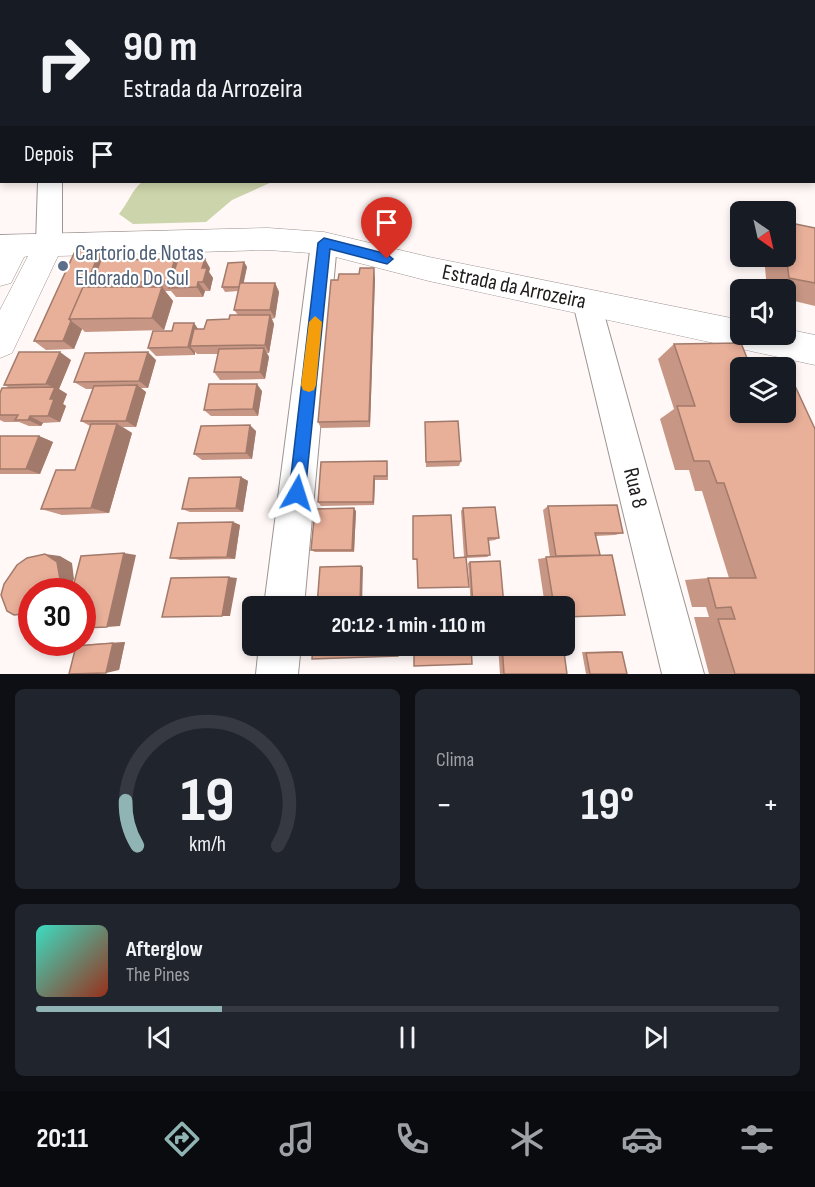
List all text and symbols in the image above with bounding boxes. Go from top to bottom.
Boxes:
text: 90 m [123,22,197,73]
icon: right [24,24,102,102]
text: Estrada da Arrozeira [123,73,303,105]
icon: arrive [86,138,119,171]
text: Depois [24,141,74,168]
pin [361,197,412,259]
north arrow [730,201,796,267]
map controls [730,201,796,423]
icon: arrive [370,206,403,239]
place label: Cartorio de Notas Eldorado Do Sul [75,240,204,292]
marker: Cartorio de Notas Eldorado Do Sul [56,259,70,273]
street label: Estrada da Arrozeira [440,259,588,315]
button: sound [730,279,796,345]
button: layers [730,357,796,423]
position arrow [265,461,329,525]
street label: Rua 8 [617,465,653,511]
speed limit sign: 30 [18,578,96,656]
text: 20:12 · 1 min · 110 m [331,612,486,639]
text: Clima [436,748,474,772]
text: 19 [180,764,235,839]
text: 19° [581,778,634,833]
text: − [436,785,452,825]
text: + [763,785,779,825]
text: km/h [189,832,226,857]
text: Afterglow [126,936,203,963]
text: The Pines [126,963,190,987]
icon: previous [143,1021,176,1054]
icon: pause [391,1021,424,1054]
icon: next [639,1021,672,1054]
icon: directions [161,1118,203,1160]
icon: music [276,1118,318,1160]
icon: phone [391,1118,433,1160]
icon: climate [506,1118,548,1160]
icon: car [621,1118,663,1160]
icon: filters [736,1118,778,1160]
text: 20:11 [37,1123,88,1155]

